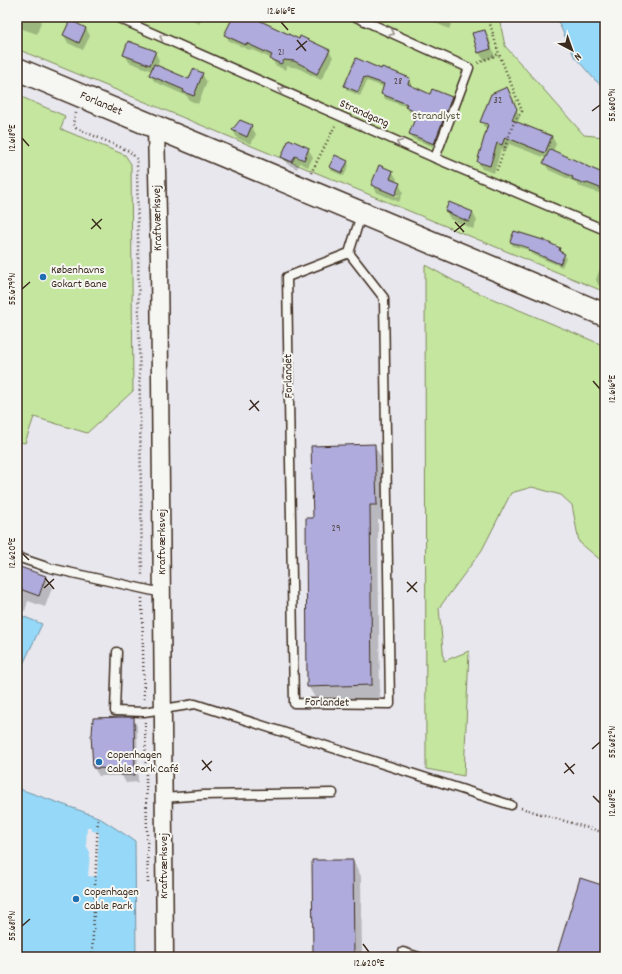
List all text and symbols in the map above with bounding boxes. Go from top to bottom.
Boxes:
text: 12.616°E [267,5,295,19]
one-way arrow [387,28,395,36]
north arrow [552,30,592,70]
one-way arrow [158,34,165,42]
house number: 21 [278,46,284,60]
text: N [570,48,585,64]
house number: 28 [394,75,402,89]
street label: Forlandet [77,87,125,121]
one-way arrow [277,87,285,95]
text: 55.680°N [606,88,620,122]
house number: 32 [494,94,502,108]
street label: Strandgang [336,96,392,132]
park label: Strandlyst [412,108,461,125]
text: 12.618°E [6,124,20,152]
one-way arrow [396,139,403,147]
street label: Kraftværksvej [149,185,167,251]
place label: Københavns Gokart Bane [51,262,107,293]
marker: Københavns Gokart Bane [38,272,48,282]
text: 55.679°N [6,273,20,305]
street label: Forlandet [280,353,298,398]
text: 12.616°E [606,375,620,403]
street label: Kraftværksvej [154,509,171,575]
house number: 29 [332,522,340,536]
text: 12.620°E [6,537,20,568]
street label: Forlandet [305,694,350,712]
text: 55.682°N [606,726,620,758]
place label: Copenhagen Cable Park Café [107,747,179,778]
marker: Copenhagen Cable Park Café [94,757,104,767]
text: 12.618°E [606,789,620,817]
street label: Kraftværksvej [156,833,173,899]
place label: Copenhagen Cable Park [84,884,139,915]
marker: Copenhagen Cable Park [71,894,81,904]
text: 55.681°N [6,911,20,941]
text: 12.620°E [354,957,385,971]

